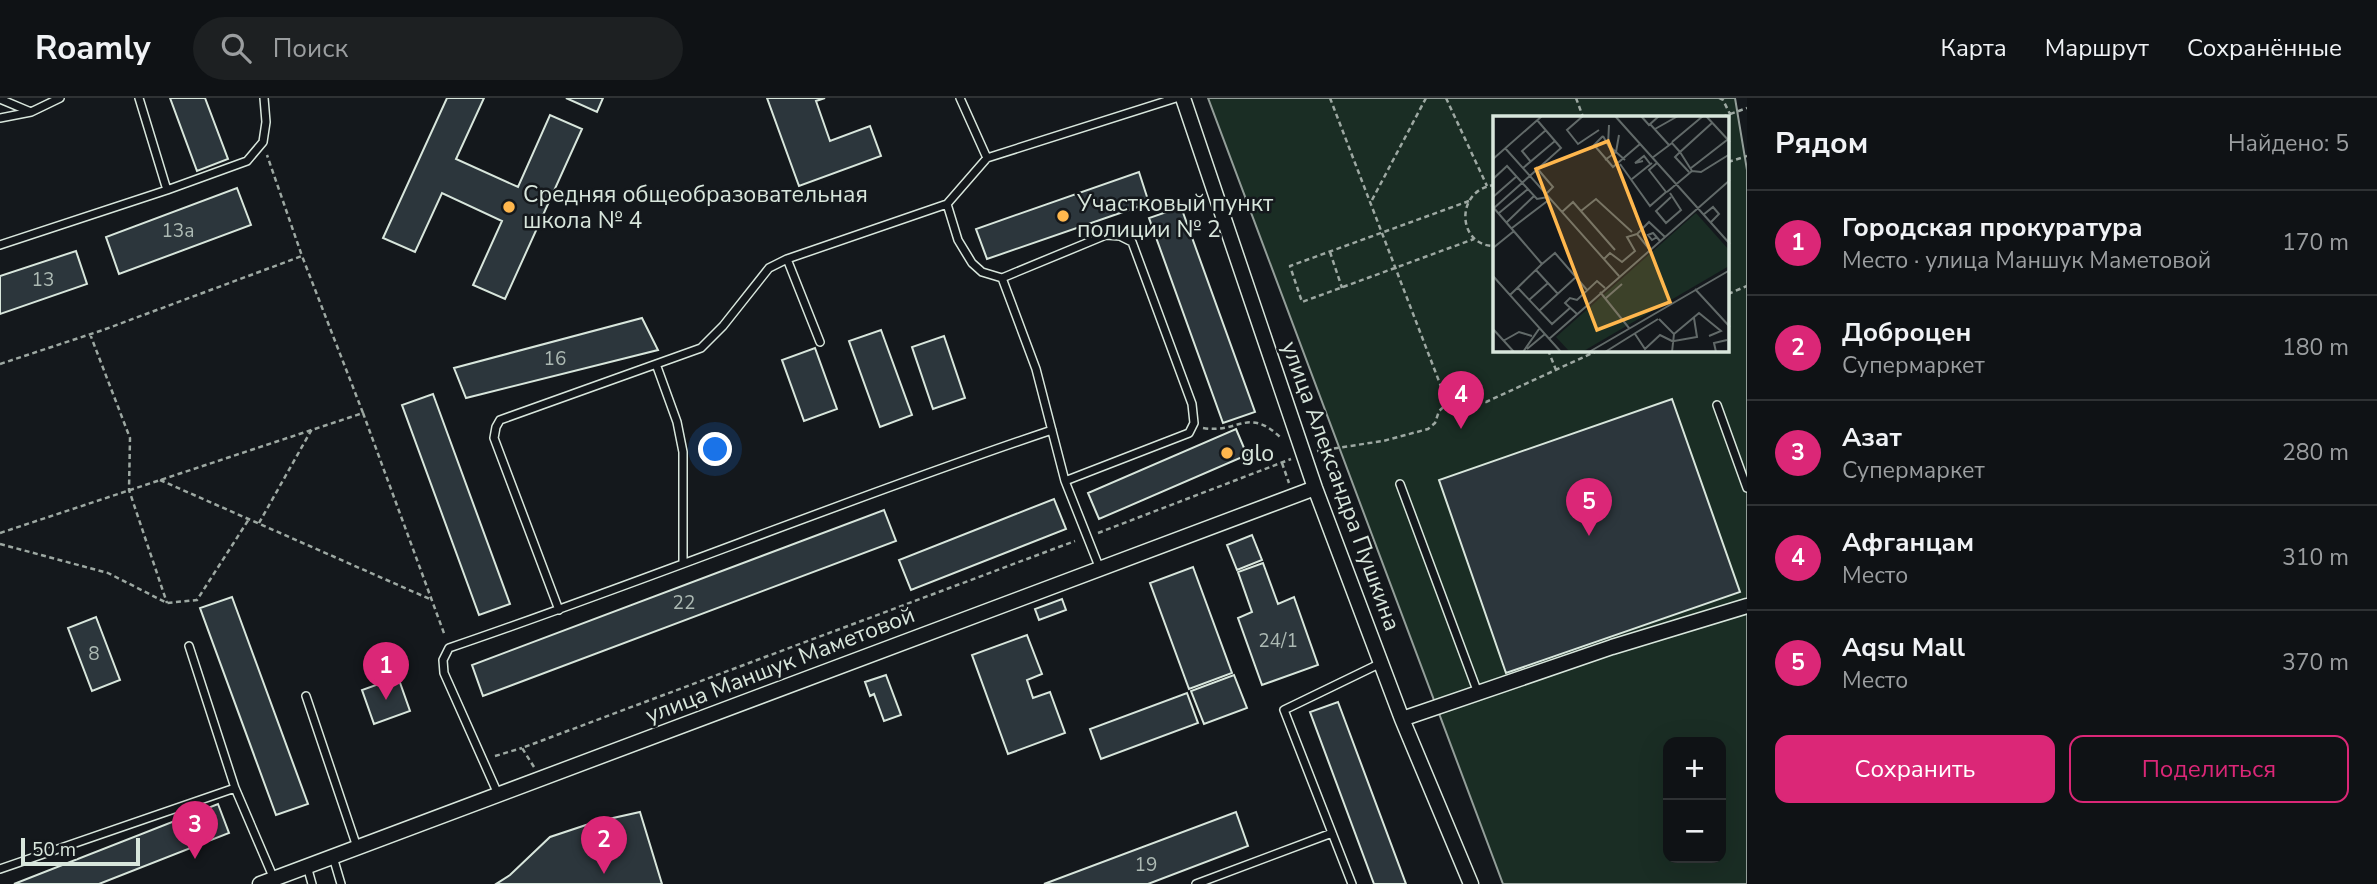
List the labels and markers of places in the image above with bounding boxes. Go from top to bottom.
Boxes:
place label: Средняя общеобразовательная школа № 4 [523,179,868,236]
place label: Участковый пункт полиции № 2 [1076,188,1274,245]
marker: Средняя общеобразовательная школа № 4 [501,199,517,215]
marker: Участковый пункт полиции № 2 [1055,208,1071,224]
pin: 4 [1438,371,1484,429]
place label: glo [1241,438,1274,469]
marker: glo [1219,445,1235,461]
pin: 5 [1566,478,1612,536]
pin: 1 [363,642,409,700]
pin: 3 [172,801,218,859]
pin: 2 [581,816,627,874]

